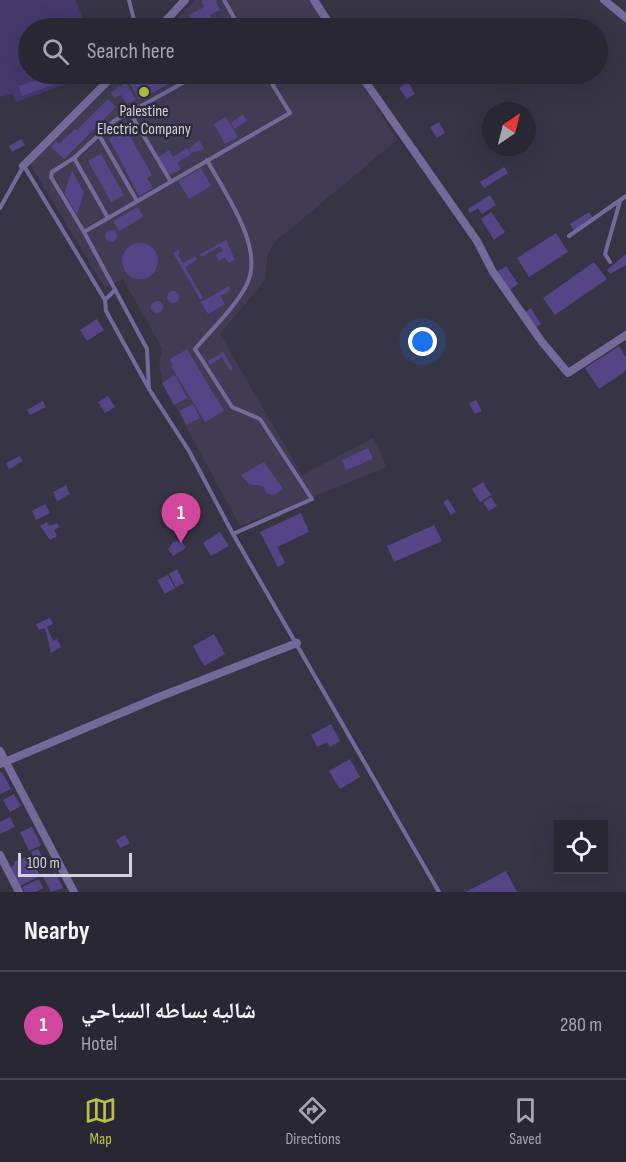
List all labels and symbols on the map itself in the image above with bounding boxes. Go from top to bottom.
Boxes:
marker: Palestine Electric Company [137,85,151,99]
place label: Palestine Electric Company [97,102,191,139]
north arrow [482,102,536,156]
your location [408,327,437,356]
pin: 1 [162,494,201,543]
scale bar [18,850,132,878]

